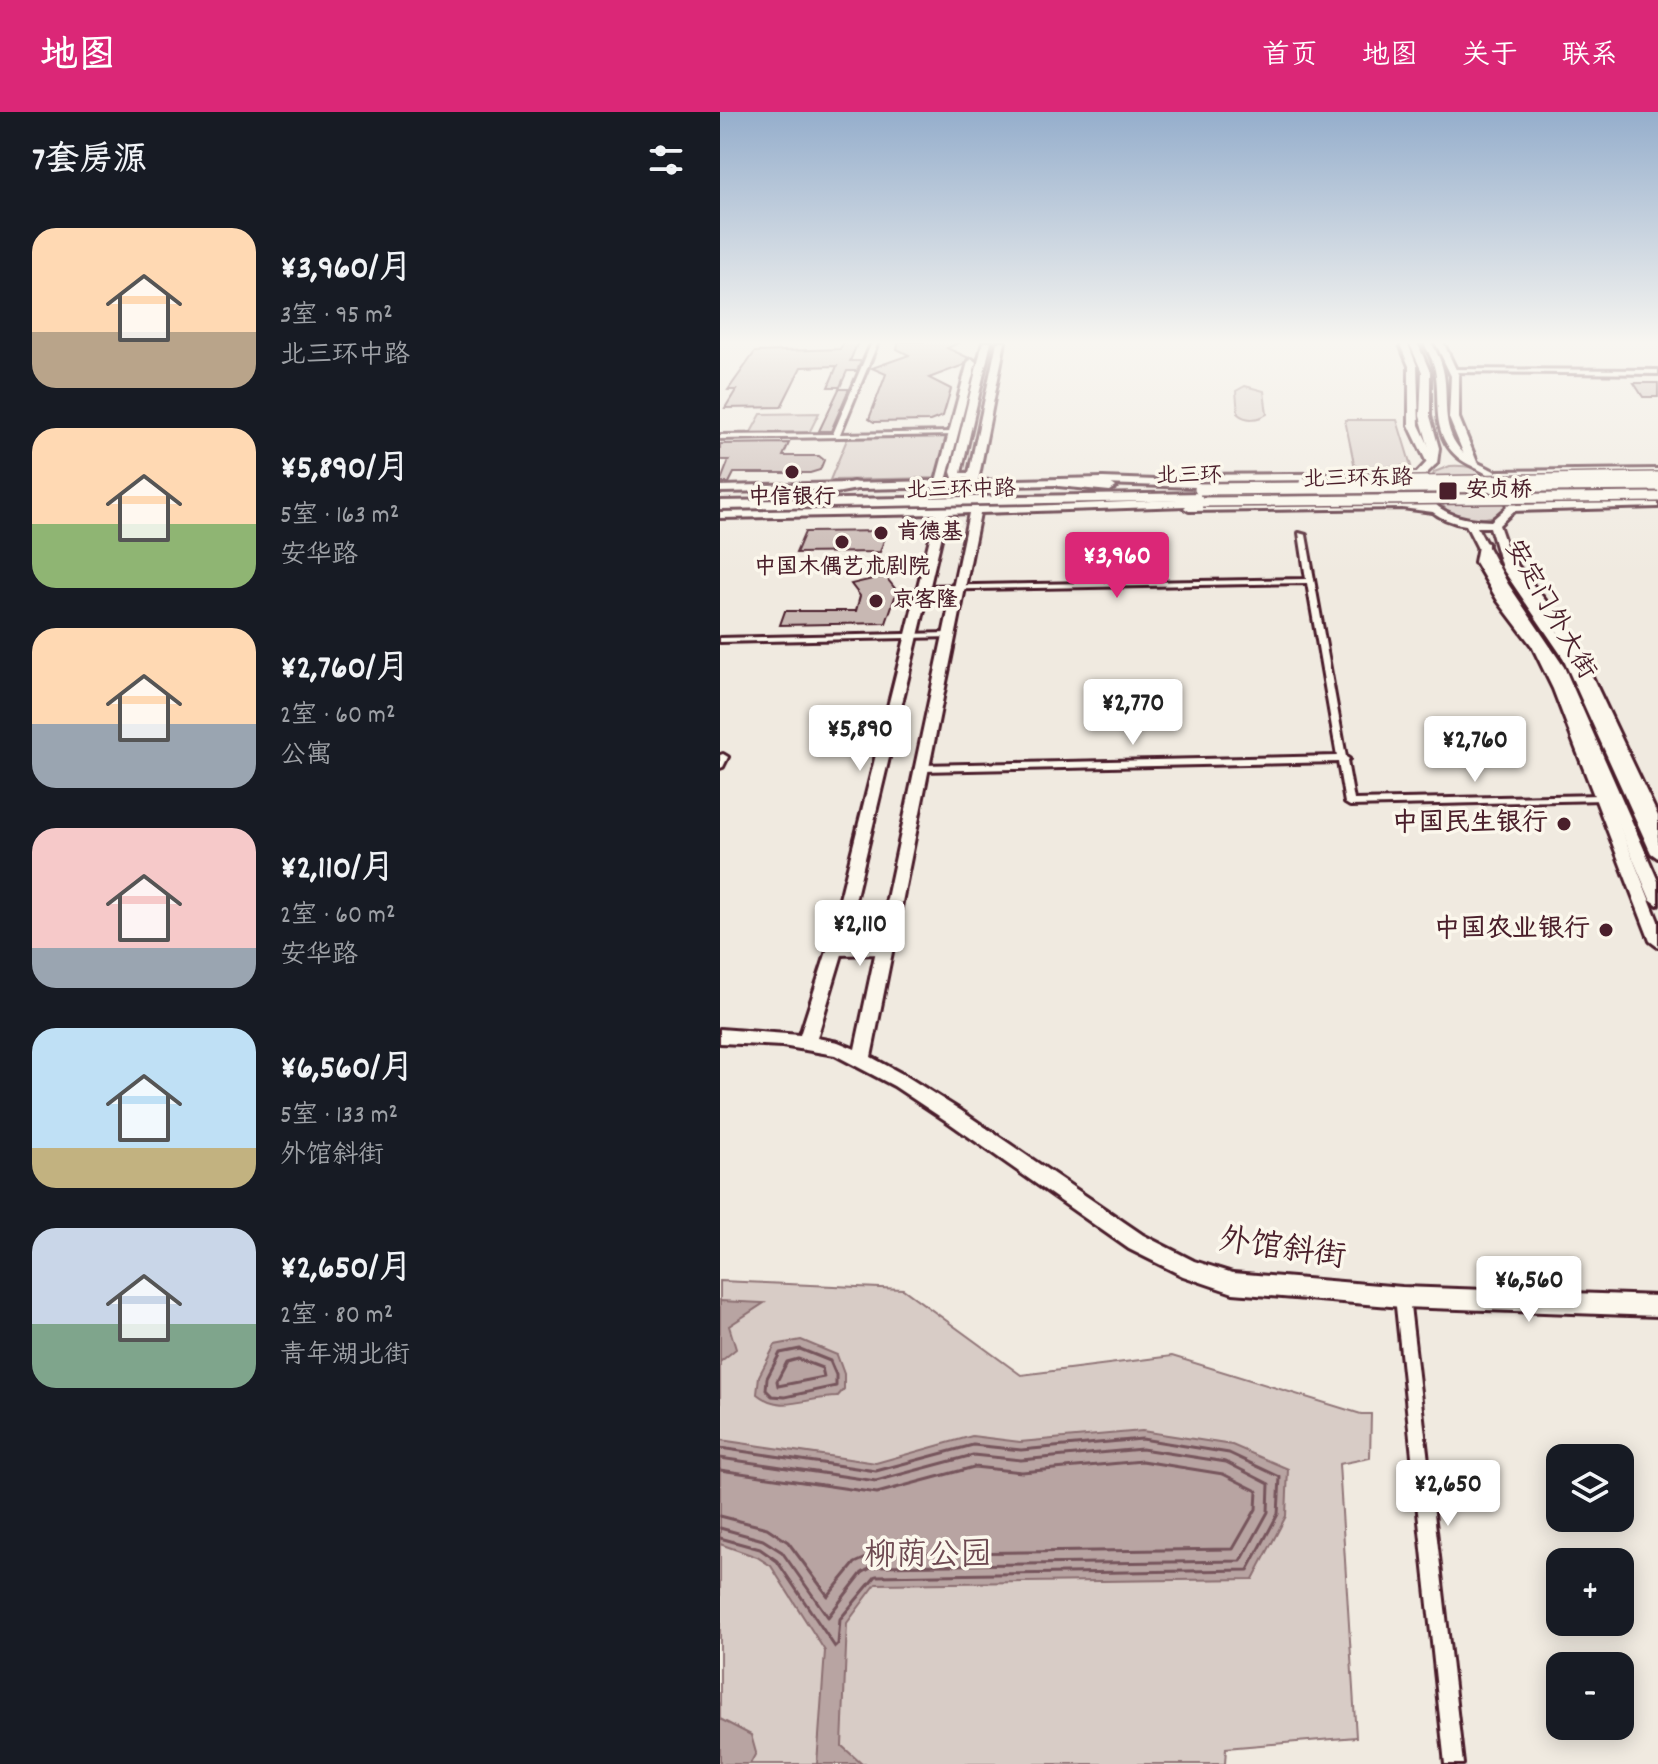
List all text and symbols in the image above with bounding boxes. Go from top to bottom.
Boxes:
text: 地图 [40,31,116,86]
text: 首页 [1262,38,1318,78]
text: 地图 [1362,38,1418,78]
text: 关于 [1462,38,1518,78]
text: 联系 [1562,38,1618,78]
text: 7套房源 [32,138,147,187]
icon: filters [644,138,688,182]
text: ¥3,960/月 [280,246,412,295]
icon: home [96,260,192,356]
text: 3室 · 95 m² [280,298,393,335]
text: 北三环中路 [280,338,410,375]
text: ¥5,890/月 [280,446,410,495]
icon: home [96,460,192,556]
street label: 北三环 [1156,461,1222,493]
marker: 中信银行 [783,463,801,481]
street label: 北三环东路 [1303,464,1413,496]
street label: 北三环中路 [906,475,1016,507]
place label: 安贞桥 [1466,476,1532,507]
marker: 安贞桥 [1437,480,1459,502]
place label: 中信银行 [748,483,836,514]
text: 5室 · 163 m² [280,498,399,535]
place label: 肯德基 [897,518,963,549]
marker: 肯德基 [872,524,890,542]
pin: ¥3,960 [1052,532,1182,600]
marker: 中国木偶艺术剧院 [833,533,851,551]
street label: 安定门外大街 [1494,533,1604,687]
text: 安华路 [280,538,358,575]
text: ¥3,960 [1083,539,1151,576]
place label: 中国木偶艺术剧院 [754,553,930,584]
place label: 京客隆 [892,586,958,617]
marker: 京客隆 [867,592,885,610]
text: ¥2,760/月 [280,646,410,695]
icon: home [96,660,192,756]
pin: ¥2,770 [1068,679,1198,747]
text: ¥2,770 [1102,686,1164,723]
text: 2室 · 60 m² [280,698,395,735]
pin: ¥5,890 [795,705,925,773]
text: ¥5,890 [827,712,893,749]
pin: ¥2,760 [1410,716,1540,784]
text: ¥2,760 [1442,723,1508,760]
text: 公寓 [280,738,332,775]
place label: 中国民生银行 [1392,806,1548,843]
marker: 中国民生银行 [1555,815,1573,833]
text: ¥2,110/月 [280,846,395,895]
icon: home [96,860,192,956]
text: 2室 · 60 m² [280,898,395,935]
pin: ¥2,110 [795,900,925,968]
text: ¥2,110 [833,907,887,944]
place label: 中国农业银行 [1434,912,1590,949]
marker: 中国农业银行 [1597,921,1615,939]
text: 安华路 [280,938,358,975]
text: ¥6,560/月 [280,1046,414,1095]
icon: home [96,1060,192,1156]
text: 5室 · 133 m² [280,1098,398,1135]
text: 外馆斜街 [280,1138,384,1175]
street label: 外馆斜街 [1215,1219,1349,1283]
text: ¥2,650/月 [280,1246,412,1295]
pin: ¥6,560 [1464,1256,1594,1324]
icon: home [96,1260,192,1356]
text: ¥6,560 [1494,1263,1564,1300]
text: 2室 · 80 m² [280,1298,393,1335]
text: 青年湖北街 [280,1338,410,1375]
map controls [1546,1444,1634,1740]
button: layers [1546,1444,1634,1532]
pin: ¥2,650 [1383,1460,1513,1528]
text: ¥2,650 [1414,1467,1482,1504]
park label: 柳荫公园 [864,1535,992,1581]
button: + [1546,1548,1634,1636]
button: − [1546,1652,1634,1740]

